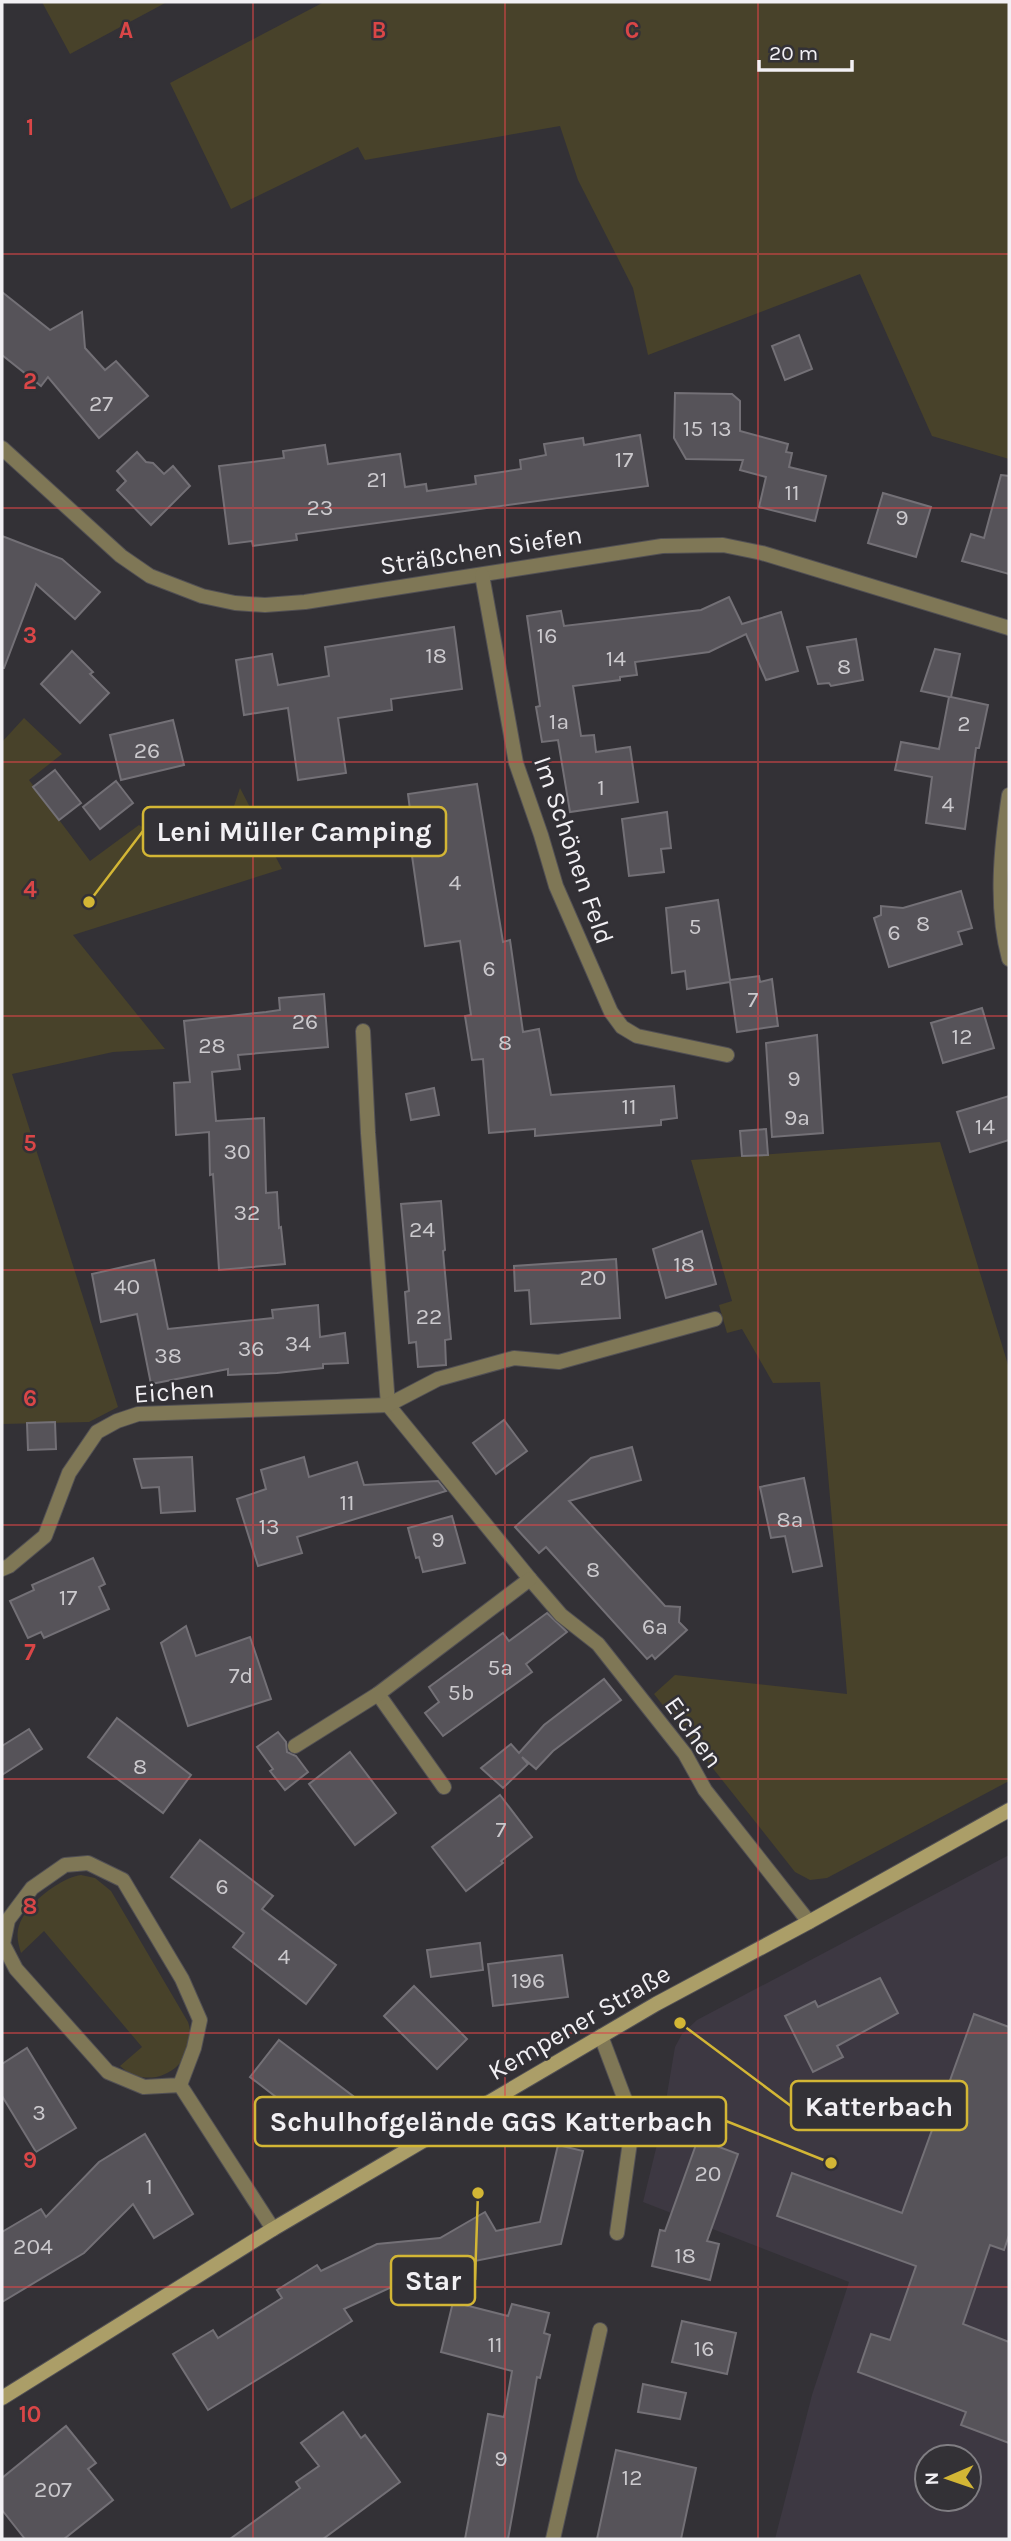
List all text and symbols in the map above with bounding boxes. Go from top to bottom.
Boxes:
text: A [119,17,133,44]
text: B [372,17,386,44]
text: C [625,17,639,44]
scale bar [759,28,852,72]
text: 20 m [769,41,818,65]
text: 1 [26,114,34,141]
text: 2 [23,368,37,395]
house number: 27 [89,390,113,417]
house number: 15 [683,415,703,442]
house number: 13 [710,415,732,442]
house number: 17 [615,446,633,473]
house number: 21 [367,466,387,493]
house number: 11 [784,479,800,506]
house number: 23 [307,494,333,521]
house number: 9 [895,504,909,531]
street label: Sträßchen Siefen [378,519,584,582]
text: 3 [23,622,37,649]
house number: 16 [537,622,557,649]
house number: 18 [425,642,447,669]
house number: 14 [606,645,626,672]
house number: 8 [837,653,851,680]
house number: 1a [549,708,569,735]
house number: 2 [957,710,971,737]
house number: 26 [134,737,160,764]
street label: Im Schönen Feld [527,752,620,948]
house number: 1 [597,774,605,801]
house number: 4 [942,791,955,818]
callout: Leni Müller Camping [143,807,446,856]
text: Leni Müller Camping [156,815,432,848]
house number: 4 [449,869,462,896]
text: 4 [23,876,37,903]
house number: 8 [916,910,930,937]
house number: 5 [689,913,701,940]
house number: 6 [887,919,901,946]
house number: 6 [482,955,496,982]
house number: 7 [748,986,759,1013]
house number: 26 [292,1008,318,1035]
house number: 12 [952,1023,972,1050]
house number: 8 [498,1029,512,1056]
house number: 28 [198,1032,226,1059]
house number: 9 [787,1065,801,1092]
house number: 11 [621,1093,637,1120]
house number: 9a [784,1104,810,1131]
house number: 14 [975,1113,995,1140]
text: 5 [23,1130,37,1157]
house number: 30 [223,1138,251,1165]
house number: 32 [234,1199,260,1226]
house number: 24 [409,1216,435,1243]
house number: 18 [673,1251,695,1278]
house number: 20 [580,1264,606,1291]
house number: 40 [114,1273,140,1300]
house number: 22 [416,1303,442,1330]
house number: 34 [285,1330,311,1357]
house number: 36 [238,1335,264,1362]
house number: 38 [154,1342,182,1369]
street label: Eichen [133,1373,215,1410]
text: 6 [23,1385,37,1412]
house number: 11 [339,1489,355,1516]
house number: 8a [777,1506,803,1533]
house number: 13 [258,1513,280,1540]
house number: 9 [431,1526,445,1553]
house number: 8 [586,1556,600,1583]
house number: 17 [59,1584,77,1611]
house number: 6a [642,1613,668,1640]
text: 7 [24,1639,36,1666]
house number: 5a [487,1654,513,1681]
house number: 7d [229,1662,253,1689]
house number: 5b [448,1679,474,1706]
street label: Eichen [658,1690,729,1774]
house number: 8 [133,1753,147,1780]
house number: 7 [496,1816,507,1843]
house number: 6 [215,1873,229,1900]
text: 8 [23,1893,37,1920]
house number: 4 [278,1943,291,1970]
street label: Kempener Straße [483,1958,676,2087]
house number: 196 [511,1967,545,1994]
callout: Katterbach [791,2081,967,2130]
text: Katterbach [805,2090,953,2123]
callout: Schulhofgelände GGS Katterbach [255,2097,726,2146]
house number: 3 [32,2099,46,2126]
text: Schulhofgelände GGS Katterbach [269,2105,713,2138]
text: 9 [23,2147,37,2174]
house number: 20 [695,2160,721,2187]
house number: 1 [145,2173,153,2200]
house number: 204 [13,2233,53,2260]
house number: 18 [674,2242,696,2269]
callout: Star [391,2256,475,2305]
text: Star [405,2264,461,2297]
house number: 11 [487,2331,503,2358]
house number: 16 [694,2335,714,2362]
text: 10 [19,2401,41,2428]
north arrow [913,2443,983,2513]
house number: 9 [494,2445,508,2472]
house number: 12 [622,2464,642,2491]
text: N [921,2471,943,2486]
house number: 207 [34,2476,72,2503]

